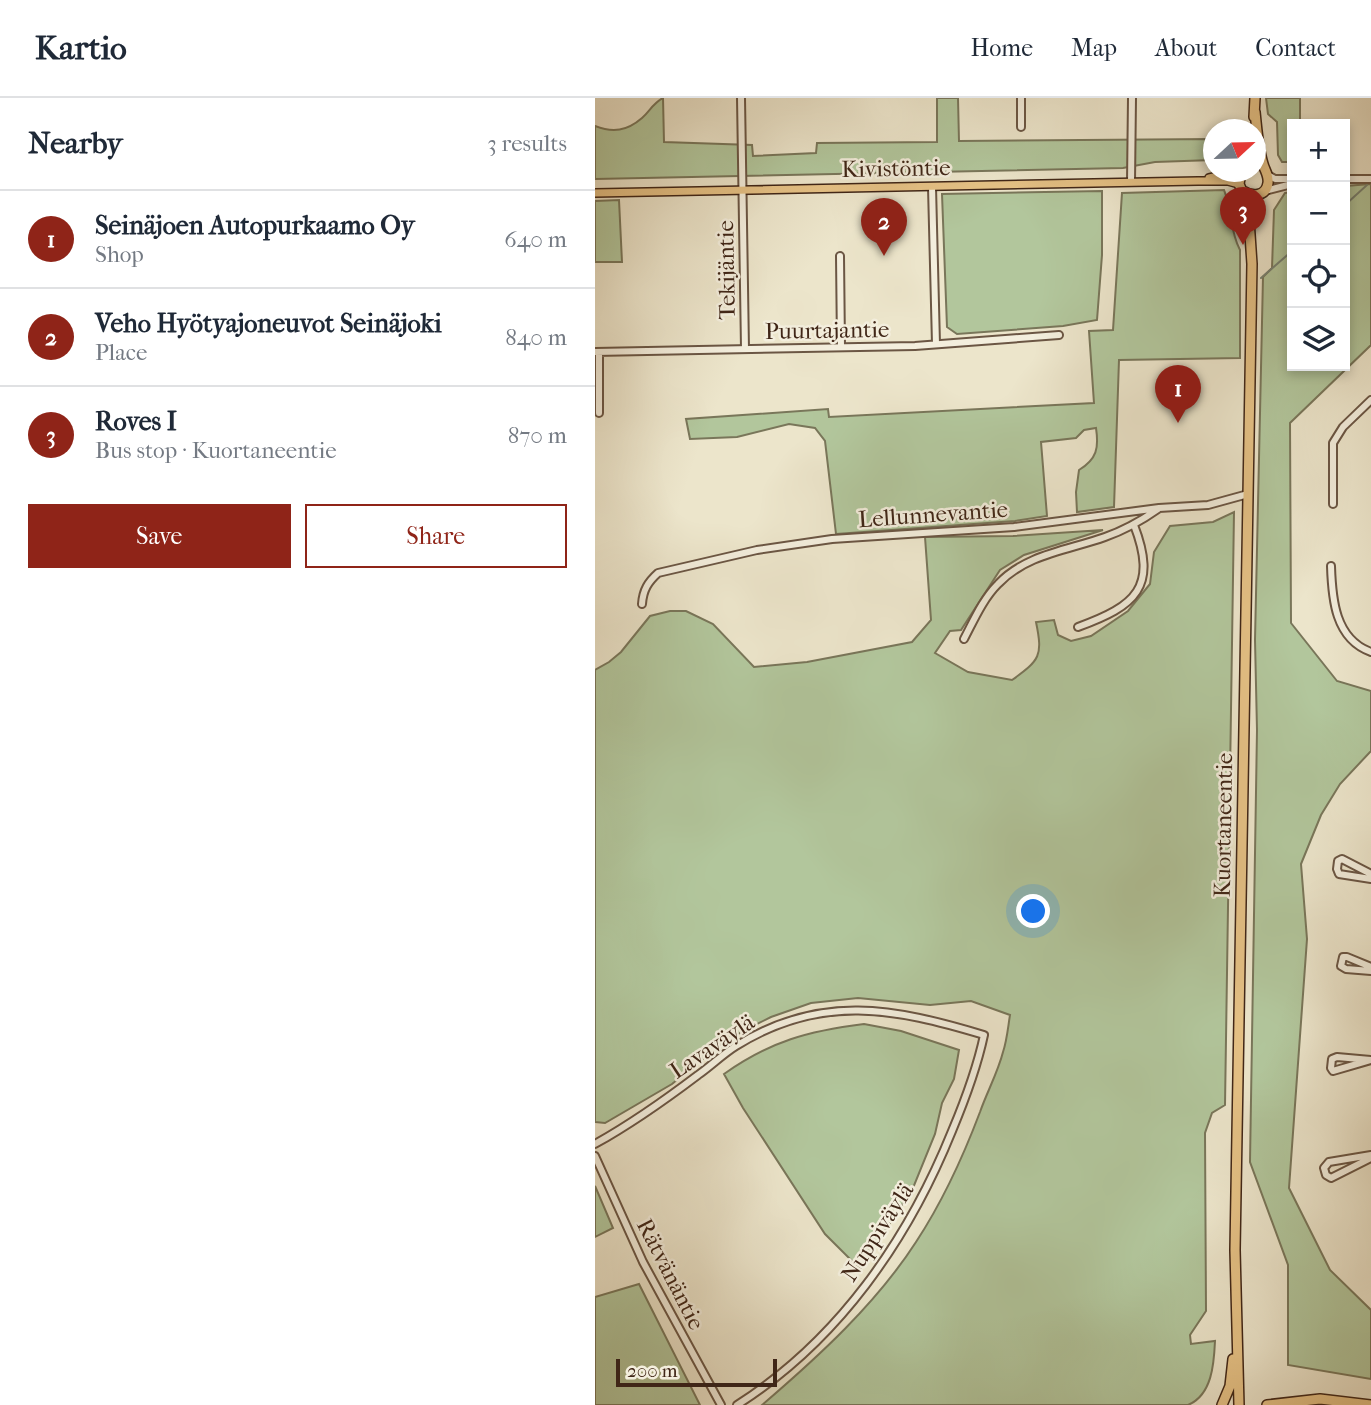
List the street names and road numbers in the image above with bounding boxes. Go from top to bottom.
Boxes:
street label: Kivistöntie [841,154,951,183]
street label: Tekijäntie [712,220,741,320]
street label: Puurtajantie [765,316,889,345]
street label: Lellunnevantie [857,496,1009,533]
street label: Kuortaneentie [1209,752,1238,898]
street label: Lavaväylä [665,1008,760,1085]
street label: Nuppiväylä [836,1178,919,1287]
street label: Rätvänäntie [631,1214,710,1334]

